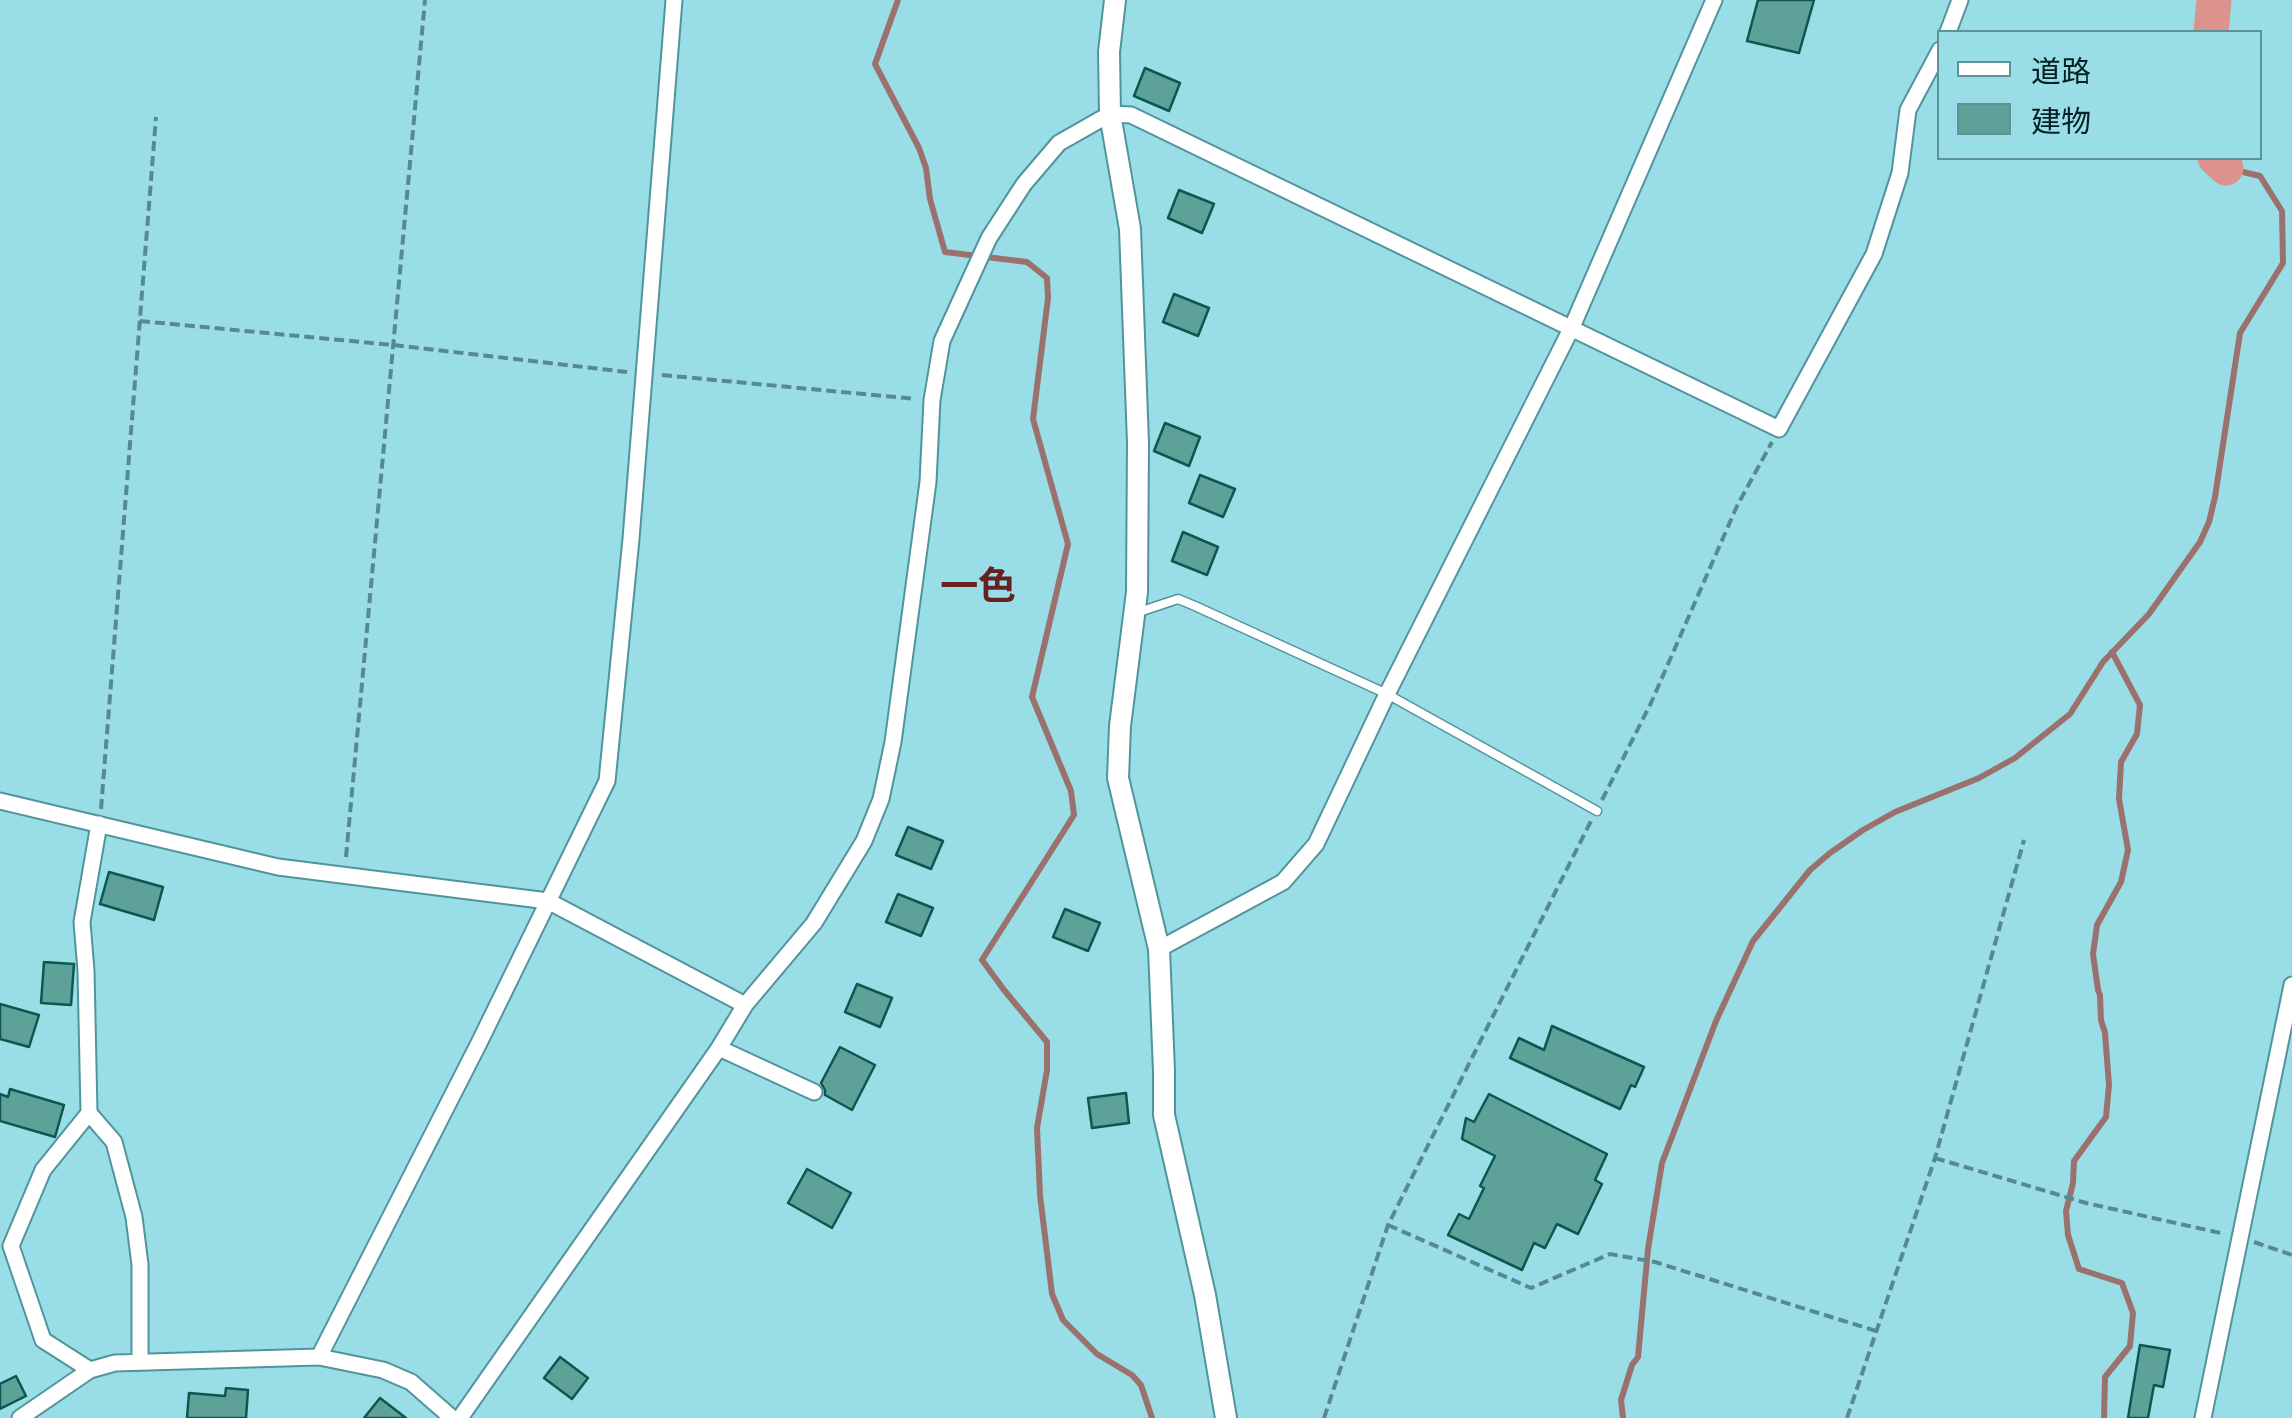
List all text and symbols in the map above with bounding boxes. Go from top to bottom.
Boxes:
legend [1937,30,2262,160]
text: 道路 [2031,54,2091,90]
text: 建物 [2031,104,2091,140]
district label: 一色 [940,565,1016,611]

